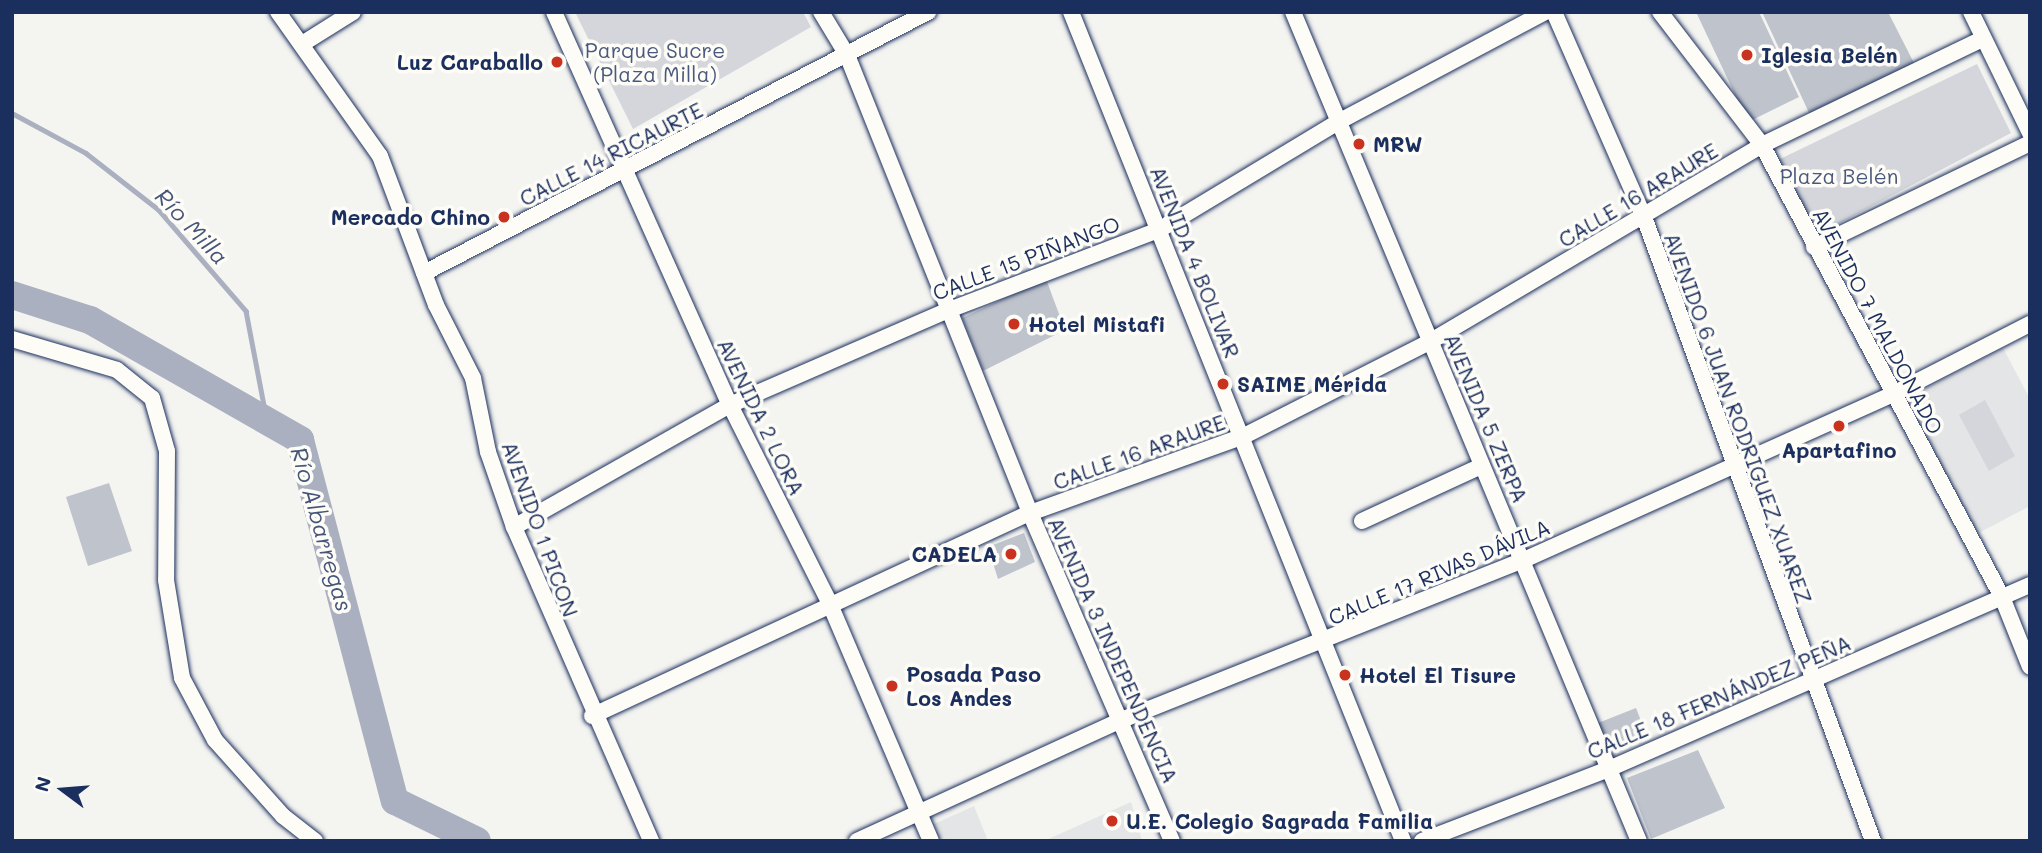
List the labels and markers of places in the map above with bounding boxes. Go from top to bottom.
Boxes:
place label: Iglesia Belén [1761,42,1897,68]
marker: Iglesia Belén [1739,47,1755,63]
place label: Luz Caraballo [397,49,543,75]
marker: Luz Caraballo [549,54,565,70]
place label: MRW [1373,131,1422,157]
marker: MRW [1351,136,1367,152]
place label: Mercado Chino [331,204,490,230]
marker: Mercado Chino [496,209,512,225]
place label: Hotel Mistafi [1028,311,1166,337]
marker: Hotel Mistafi [1006,316,1022,332]
place label: SAIME Mérida [1237,371,1387,397]
marker: SAIME Mérida [1215,376,1231,392]
marker: Apartafino [1831,418,1847,434]
place label: Apartafino [1782,437,1896,463]
place label: CADELA [911,541,997,567]
marker: CADELA [1003,546,1019,562]
place label: Posada Paso Los Andes [906,661,1041,711]
place label: Hotel El Tisure [1359,662,1516,688]
marker: Hotel El Tisure [1337,667,1353,683]
marker: Posada Paso Los Andes [884,678,900,694]
place label: U.E. Colegio Sagrada Familia [1126,808,1433,834]
marker: U.E. Colegio Sagrada Familia [1104,813,1120,829]

